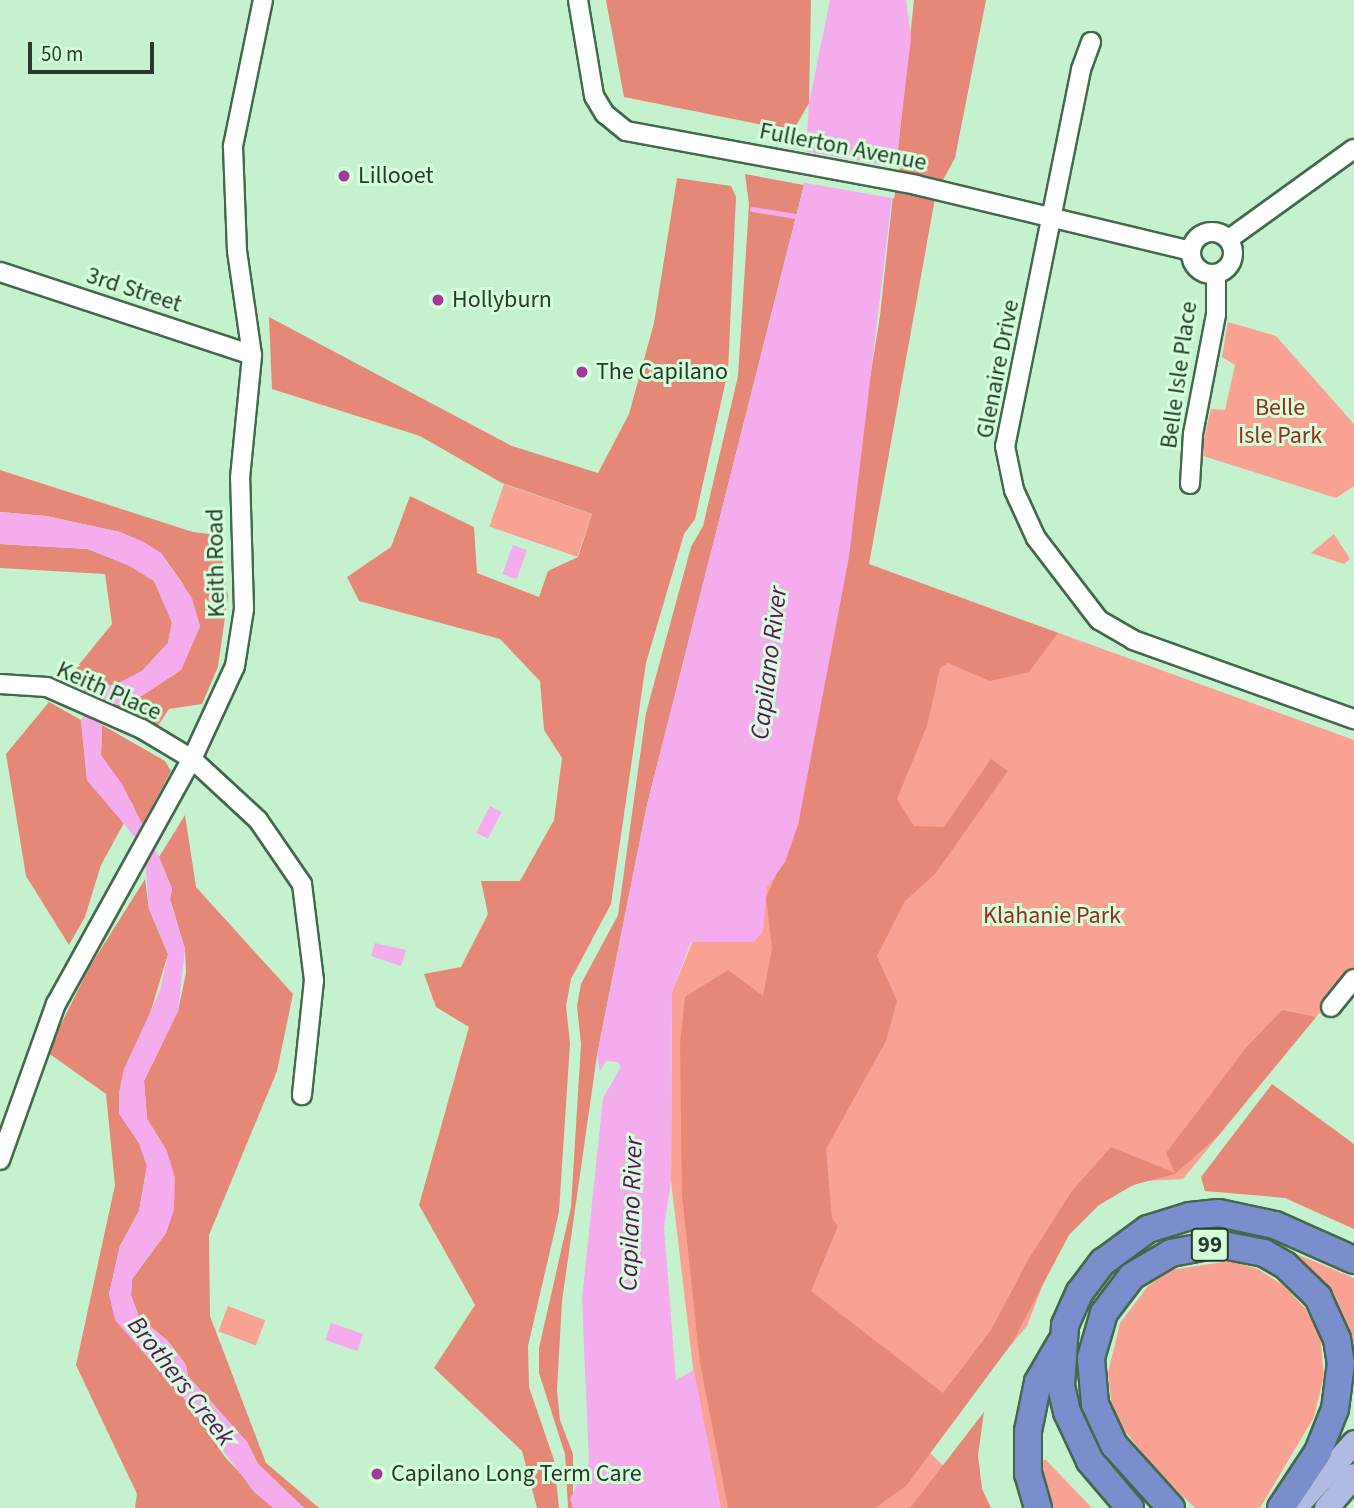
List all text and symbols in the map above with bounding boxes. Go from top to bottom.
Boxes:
scale bar [32,28,158,72]
text: 50 m [41,39,83,69]
street label: Fullerton Avenue [757,117,929,177]
place label: Lillooet [358,162,434,190]
marker: Lillooet [336,168,352,184]
street label: 3rd Street [83,261,185,319]
place label: Hollyburn [452,286,552,314]
marker: Hollyburn [430,292,446,308]
street label: Glenaire Drive [970,297,1026,441]
street label: Belle Isle Place [1154,300,1204,450]
place label: The Capilano [596,358,728,386]
marker: The Capilano [574,364,590,380]
park label: Belle Isle Park [1238,394,1322,450]
street label: Keith Road [201,508,231,618]
water label: Capilano River [744,584,794,742]
street label: Keith Place [52,655,166,727]
park label: Klahanie Park [983,902,1121,930]
water label: Capilano River [613,1136,649,1292]
road number: 99 [1191,1226,1229,1264]
water label: Brothers Creek [121,1310,241,1452]
place label: Capilano Long Term Care [391,1460,642,1488]
marker: Capilano Long Term Care [369,1466,385,1482]

